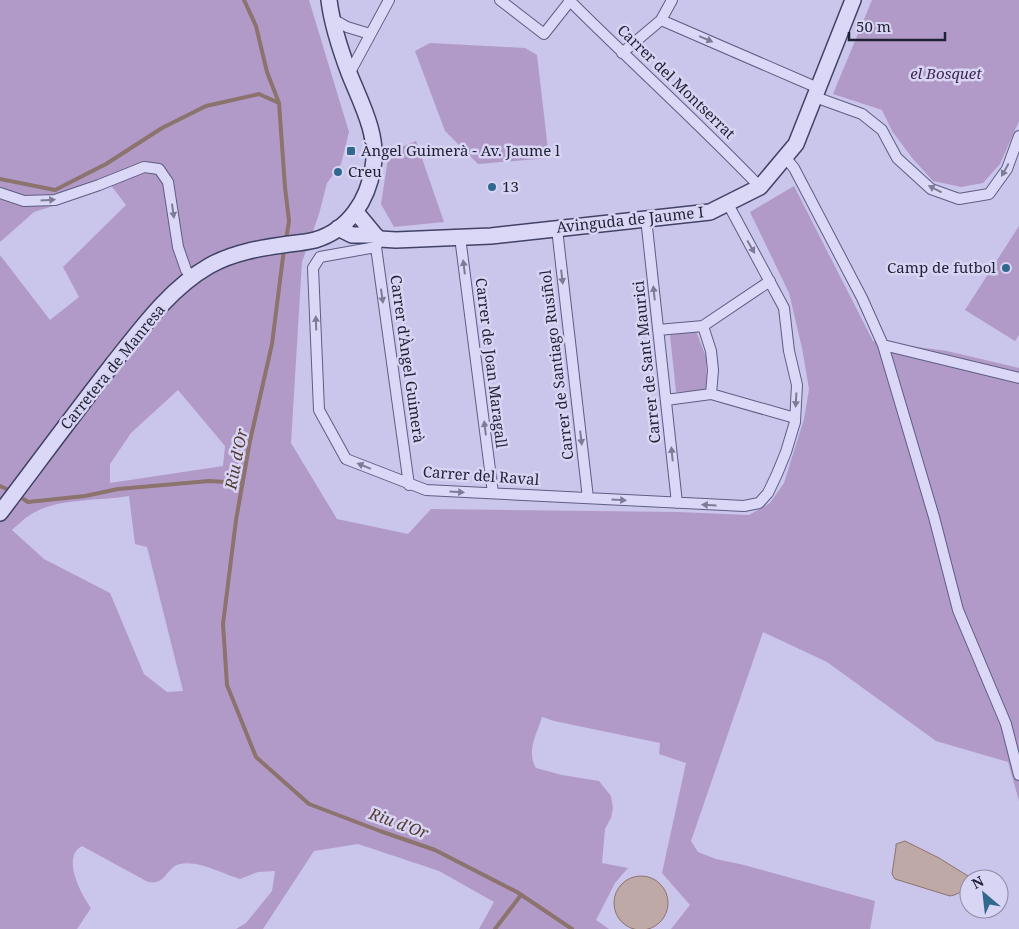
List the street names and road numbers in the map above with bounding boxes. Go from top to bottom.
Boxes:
street label: Carrer del Montserrat [613,20,740,143]
street label: Avinguda de Jaume I [555,201,705,237]
street label: Carrer de Santiago Rusiñol [534,269,578,461]
street label: Carrer d'Àngel Guimerà [386,274,430,444]
street label: Carrer de Joan Maragall [472,277,512,450]
street label: Carrer de Sant Maurici [627,280,664,444]
street label: Carretera de Manresa [55,300,169,433]
street label: Carrer del Raval [422,461,540,489]

